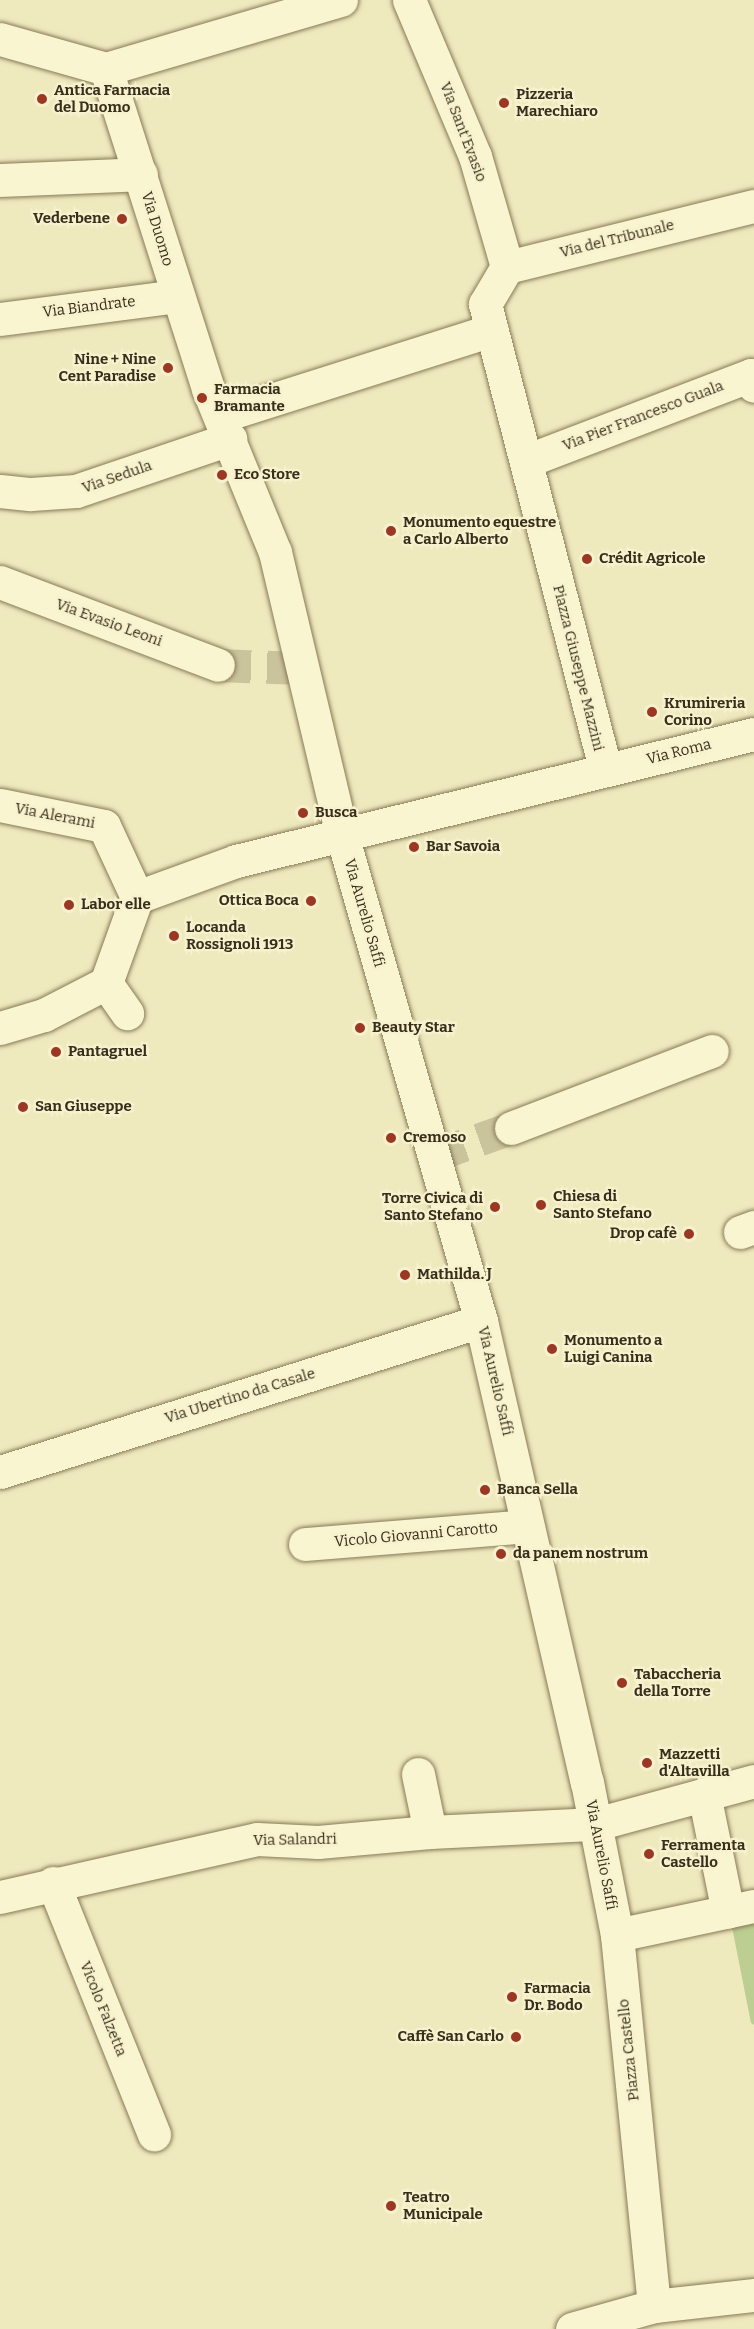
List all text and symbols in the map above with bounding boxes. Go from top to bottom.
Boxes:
street label: Via Sant'Evasio [436,80,490,184]
place label: Antica Farmacia del Duomo [54,81,170,116]
place label: Pizzeria Marechiaro [516,85,598,120]
marker: Antica Farmacia del Duomo [35,92,49,106]
marker: Pizzeria Marechiaro [497,96,511,110]
street label: Via Duomo [137,190,177,268]
place label: Vederbene [33,210,110,228]
marker: Vederbene [115,212,129,226]
street label: Via del Tribunale [558,216,676,262]
street label: Via Biandrate [42,292,136,322]
place label: Nine + Nine Cent Paradise [59,350,156,385]
marker: Nine + Nine Cent Paradise [161,361,175,375]
street label: Via Pier Francesco Guala [560,377,726,455]
place label: Farmacia Bramante [214,380,285,415]
marker: Farmacia Bramante [195,391,209,405]
street label: Via Sedula [80,457,154,497]
place label: Eco Store [234,466,300,484]
marker: Eco Store [215,468,229,482]
place label: Monumento equestre a Carlo Alberto [403,513,556,548]
marker: Monumento equestre a Carlo Alberto [384,524,398,538]
place label: Crédit Agricole [599,550,705,568]
marker: Crédit Agricole [580,552,594,566]
street label: Piazza Giuseppe Mazzini [549,583,607,753]
street label: Via Evasio Leoni [53,595,165,651]
place label: Krumireria Corino [664,694,745,729]
marker: Krumireria Corino [645,705,659,719]
street label: Via Roma [645,735,713,769]
street label: Via Alerami [13,799,97,833]
place label: Busca [315,804,357,822]
marker: Busca [296,806,310,820]
place label: Bar Savoia [426,838,500,856]
marker: Bar Savoia [407,840,421,854]
street label: Via Aurelio Saffi [340,857,388,969]
place label: Ottica Boca [219,892,299,910]
marker: Ottica Boca [304,894,318,908]
place label: Labor elle [81,896,151,914]
marker: Labor elle [62,898,76,912]
place label: Locanda Rossignoli 1913 [186,918,293,953]
marker: Locanda Rossignoli 1913 [167,929,181,943]
place label: Beauty Star [372,1019,455,1037]
marker: Beauty Star [353,1021,367,1035]
place label: Pantagruel [68,1043,147,1061]
marker: Pantagruel [49,1045,63,1059]
place label: San Giuseppe [35,1098,132,1116]
marker: San Giuseppe [16,1100,30,1114]
place label: Cremoso [403,1129,466,1147]
marker: Cremoso [384,1131,398,1145]
place label: Chiesa di Santo Stefano [553,1187,652,1222]
place label: Torre Civica di Santo Stefano [382,1189,483,1224]
marker: Chiesa di Santo Stefano [534,1198,548,1212]
marker: Torre Civica di Santo Stefano [488,1200,502,1214]
place label: Drop cafè [610,1225,677,1243]
marker: Drop cafè [682,1227,696,1241]
place label: Mathilda. J [417,1266,492,1284]
marker: Mathilda. J [398,1268,412,1282]
street label: Via Aurelio Saffi [474,1325,516,1437]
place label: Monumento a Luigi Canina [564,1331,662,1366]
marker: Monumento a Luigi Canina [545,1342,559,1356]
street label: Via Ubertino da Casale [163,1365,317,1427]
place label: Banca Sella [497,1481,578,1499]
marker: Banca Sella [478,1483,492,1497]
street label: Vicolo Giovanni Carotto [333,1519,499,1551]
place label: da panem nostrum [513,1545,648,1563]
marker: da panem nostrum [494,1547,508,1561]
place label: Tabaccheria della Torre [634,1665,721,1700]
marker: Tabaccheria della Torre [615,1676,629,1690]
place label: Mazzetti d'Altavilla [659,1745,730,1780]
marker: Mazzetti d'Altavilla [640,1756,654,1770]
street label: Via Aurelio Saffi [582,1798,620,1912]
street label: Via Salandri [253,1830,337,1850]
place label: Ferramenta Castello [661,1836,745,1871]
marker: Ferramenta Castello [642,1847,656,1861]
street label: Vicolo Falzetta [76,1959,130,2059]
place label: Farmacia Dr. Bodo [524,1979,591,2014]
marker: Farmacia Dr. Bodo [505,1990,519,2004]
street label: Piazza Castello [615,1998,643,2102]
place label: Caffè San Carlo [398,2028,504,2046]
marker: Caffè San Carlo [509,2030,523,2044]
place label: Teatro Municipale [403,2188,483,2223]
marker: Teatro Municipale [384,2199,398,2213]

